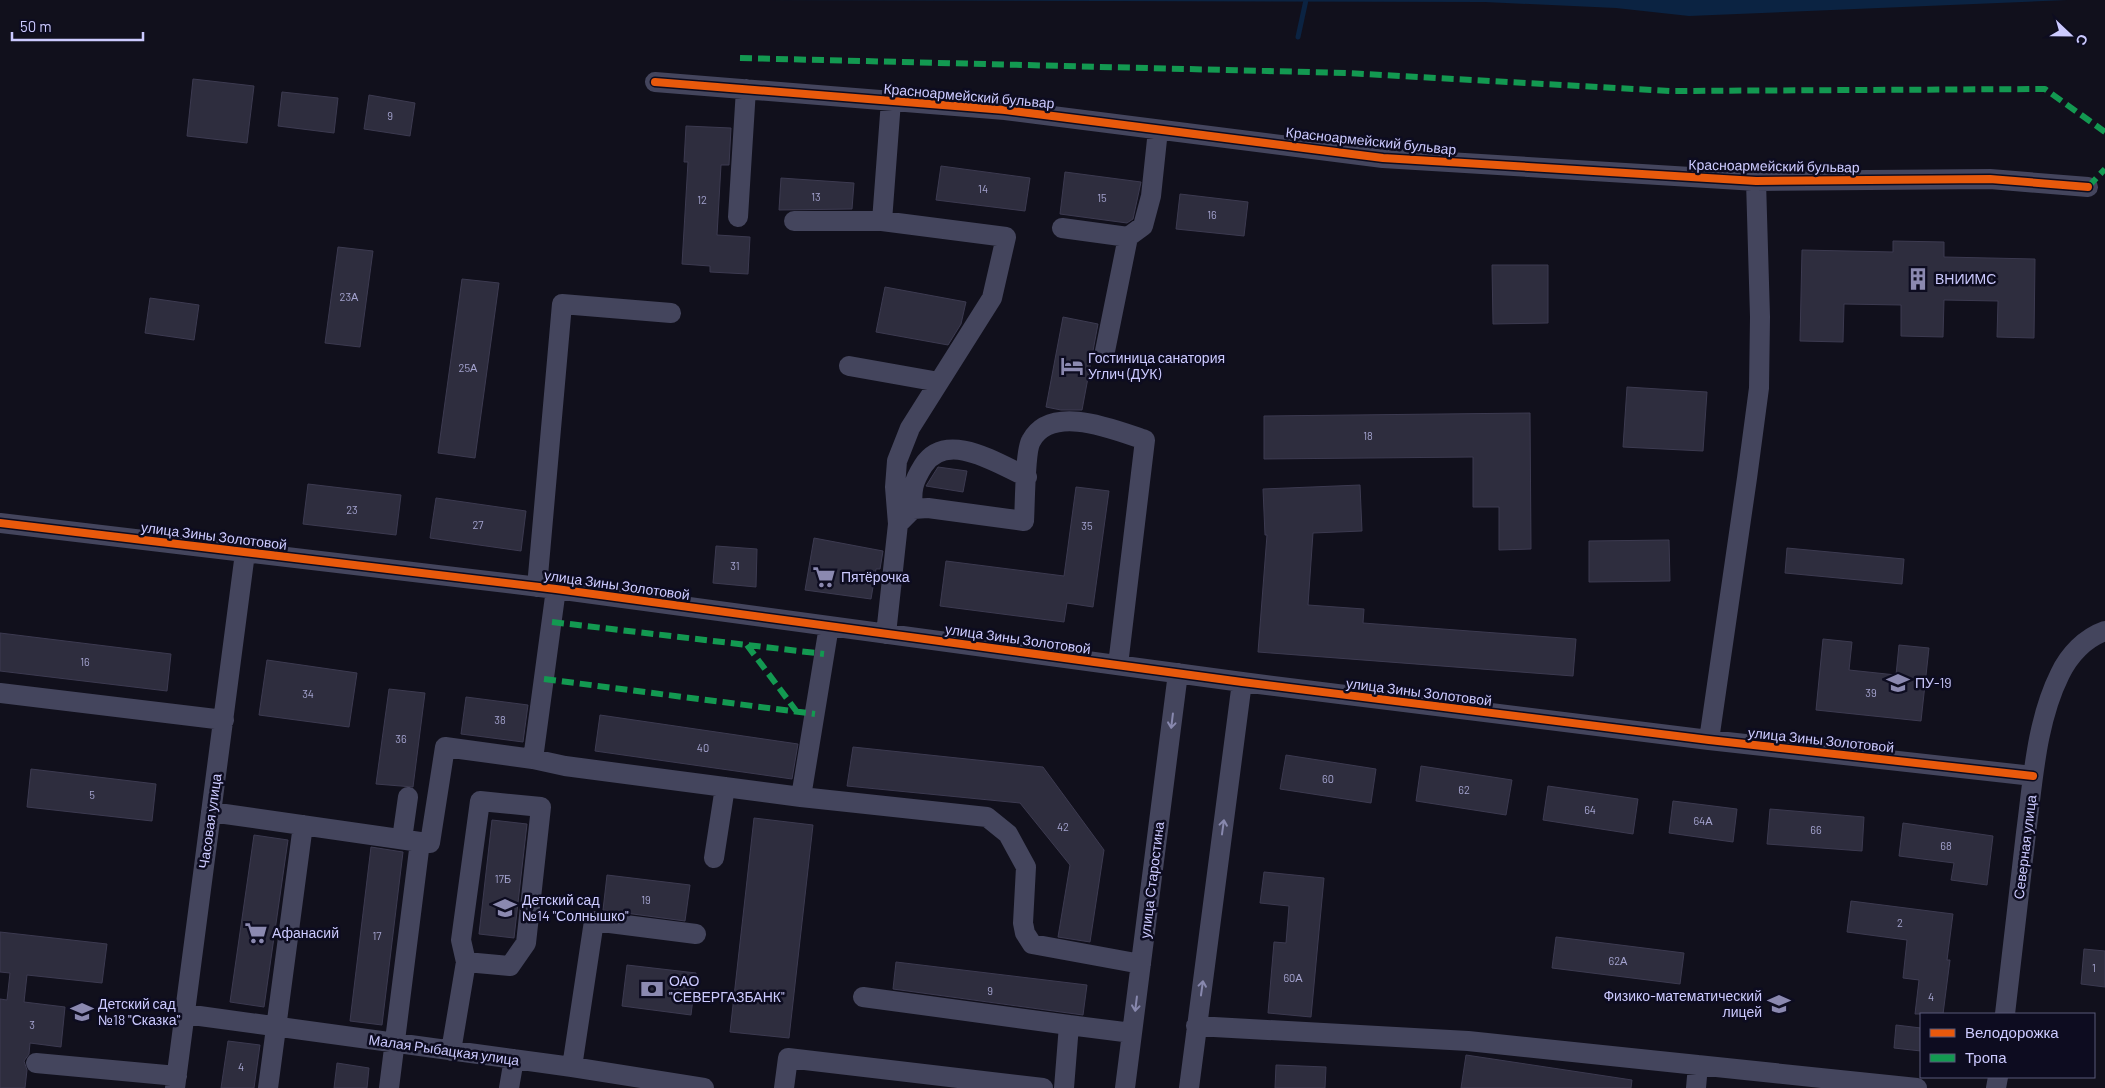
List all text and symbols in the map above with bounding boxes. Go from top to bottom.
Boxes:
scale bar [12,10,144,42]
north arrow [2045,10,2095,60]
text: 50 m [20,17,52,35]
text: С [2073,32,2092,48]
street label: Красноармейский бульвар [883,80,1055,111]
house number: 9 [387,109,393,122]
street label: Красноармейский бульвар [1285,123,1457,158]
street label: Красноармейский бульвар [1688,156,1860,175]
house number: 14 [978,182,988,195]
house number: 13 [811,190,821,203]
house number: 15 [1097,191,1107,204]
house number: 12 [697,193,707,206]
house number: 16 [1207,208,1217,221]
building icon: ВНИИМС [1905,266,1931,292]
place label: ВНИИМС [1935,270,1996,287]
house number: 23А [340,290,359,303]
place label: Гостиница санатория Углич (ДУК) [1088,349,1225,382]
hotel icon: Гостиница санатория Углич (ДУК) [1059,353,1085,379]
house number: 25А [459,361,478,374]
house number: 18 [1363,429,1373,442]
house number: 23 [346,503,358,516]
street label: улица Зины Золотовой [140,518,288,553]
house number: 27 [472,518,484,531]
house number: 35 [1081,519,1093,532]
house number: 31 [730,559,740,572]
supermarket icon: Пятёрочка [811,564,837,590]
street label: улица Зины Золотовой [543,566,691,603]
place label: Пятёрочка [841,568,910,585]
street label: улица Зины Золотовой [944,620,1092,657]
house number: 16 [80,655,90,668]
school or university icon: ПУ-19 [1885,670,1911,696]
street label: улица Зины Золотовой [1345,674,1493,709]
place label: ПУ-19 [1915,674,1952,691]
house number: 39 [1865,686,1877,699]
house number: 34 [302,687,314,700]
house number: 38 [494,713,506,726]
one-way arrow [1167,713,1177,729]
street label: улица Зины Золотовой [1747,723,1895,756]
house number: 36 [395,732,407,745]
house number: 40 [697,741,709,754]
street label: Часовая улица [194,772,225,870]
house number: 60 [1322,772,1334,785]
house number: 62 [1458,783,1470,796]
house number: 5 [89,788,95,801]
street label: Северная улица [2010,794,2039,900]
house number: 64 [1584,803,1596,816]
house number: 64А [1693,814,1713,827]
one-way arrow [1218,819,1228,835]
house number: 42 [1057,820,1069,833]
street label: улица Старостина [1136,820,1167,939]
house number: 66 [1810,823,1822,836]
house number: 68 [1940,839,1952,852]
house number: 17Б [495,872,511,885]
place label: Детский сад №14 "Солнышко" [522,891,629,924]
house number: 19 [641,893,651,906]
school or university icon: Детский сад №14 "Солнышко" [492,895,518,921]
house number: 2 [1897,916,1903,929]
supermarket icon: Афанасий [243,920,269,946]
place label: Афанасий [272,924,339,941]
house number: 17 [372,929,382,942]
house number: 62А [1609,954,1628,967]
house number: 1 [2092,961,2096,974]
house number: 60А [1283,971,1303,984]
place label: ОАО "СЕВЕРГАЗБАНК" [669,972,785,1005]
bank icon: ОАО "СЕВЕРГАЗБАНК" [639,976,665,1002]
one-way arrow [1197,980,1207,996]
house number: 9 [987,984,993,997]
place label: Физико-математический лицей [1603,987,1762,1020]
house number: 4 [1928,990,1934,1003]
school or university icon: Физико-математический лицей [1766,991,1792,1017]
place label: Детский сад №18 "Сказка" [98,995,181,1028]
one-way arrow [1131,996,1141,1012]
school or university icon: Детский сад №18 "Сказка" [69,999,95,1025]
legend [1920,1013,2095,1078]
house number: 3 [29,1018,35,1031]
text: Велодорожка [1965,1023,2059,1041]
street label: Малая Рыбацкая улица [368,1031,521,1069]
text: Тропа [1965,1048,2007,1066]
house number: 4 [238,1060,244,1073]

